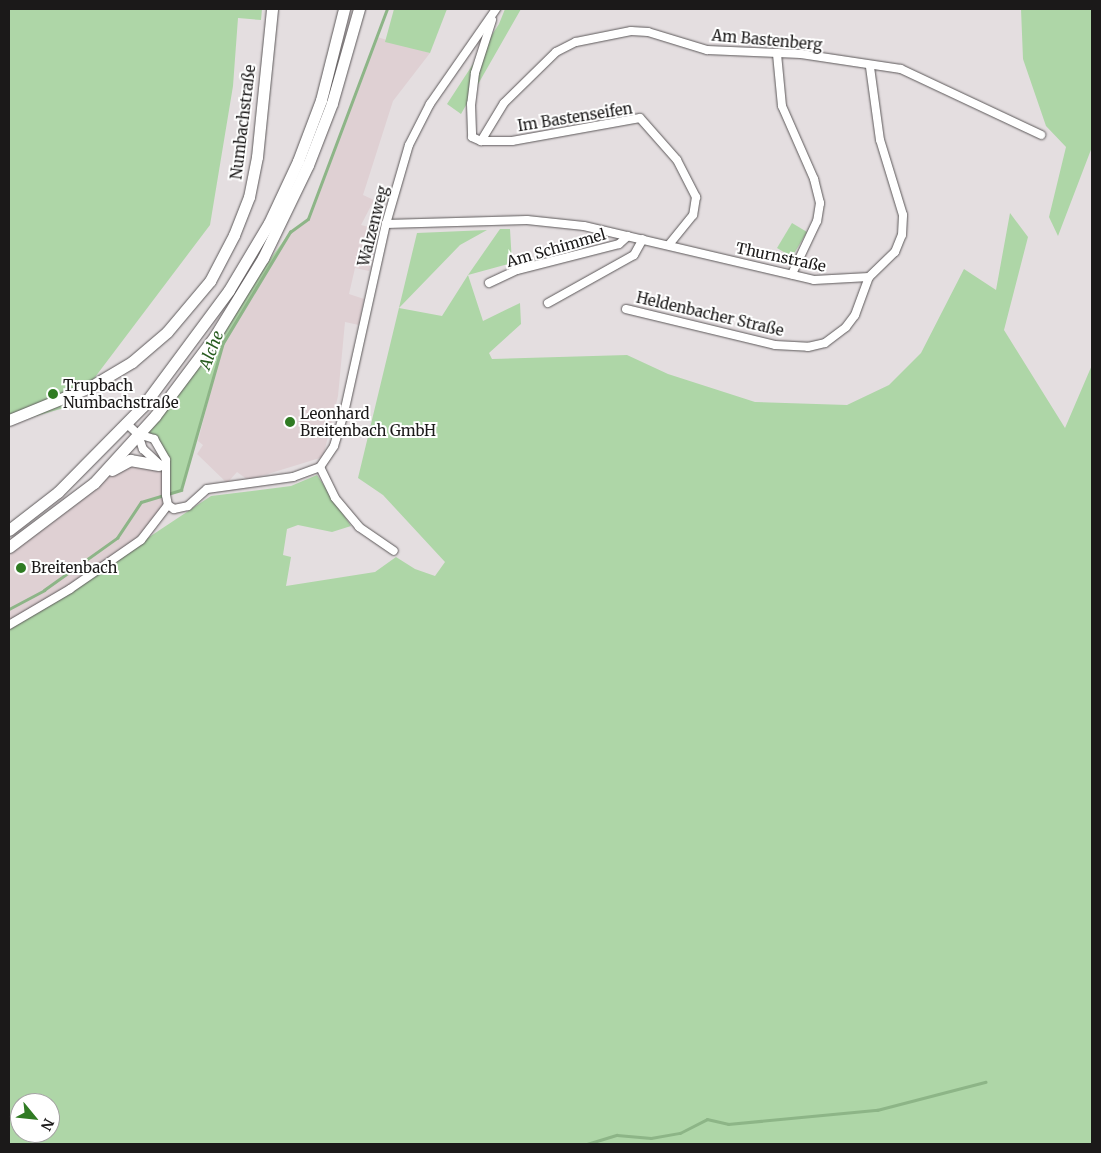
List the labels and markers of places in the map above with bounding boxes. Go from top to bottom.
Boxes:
place label: Trupbach Numbachstraße [63,376,179,411]
marker: Trupbach Numbachstraße [47,388,59,400]
place label: Leonhard Breitenbach GmbH [300,404,436,439]
marker: Leonhard Breitenbach GmbH [284,416,296,428]
place label: Breitenbach [31,559,118,577]
marker: Breitenbach [15,562,27,574]

